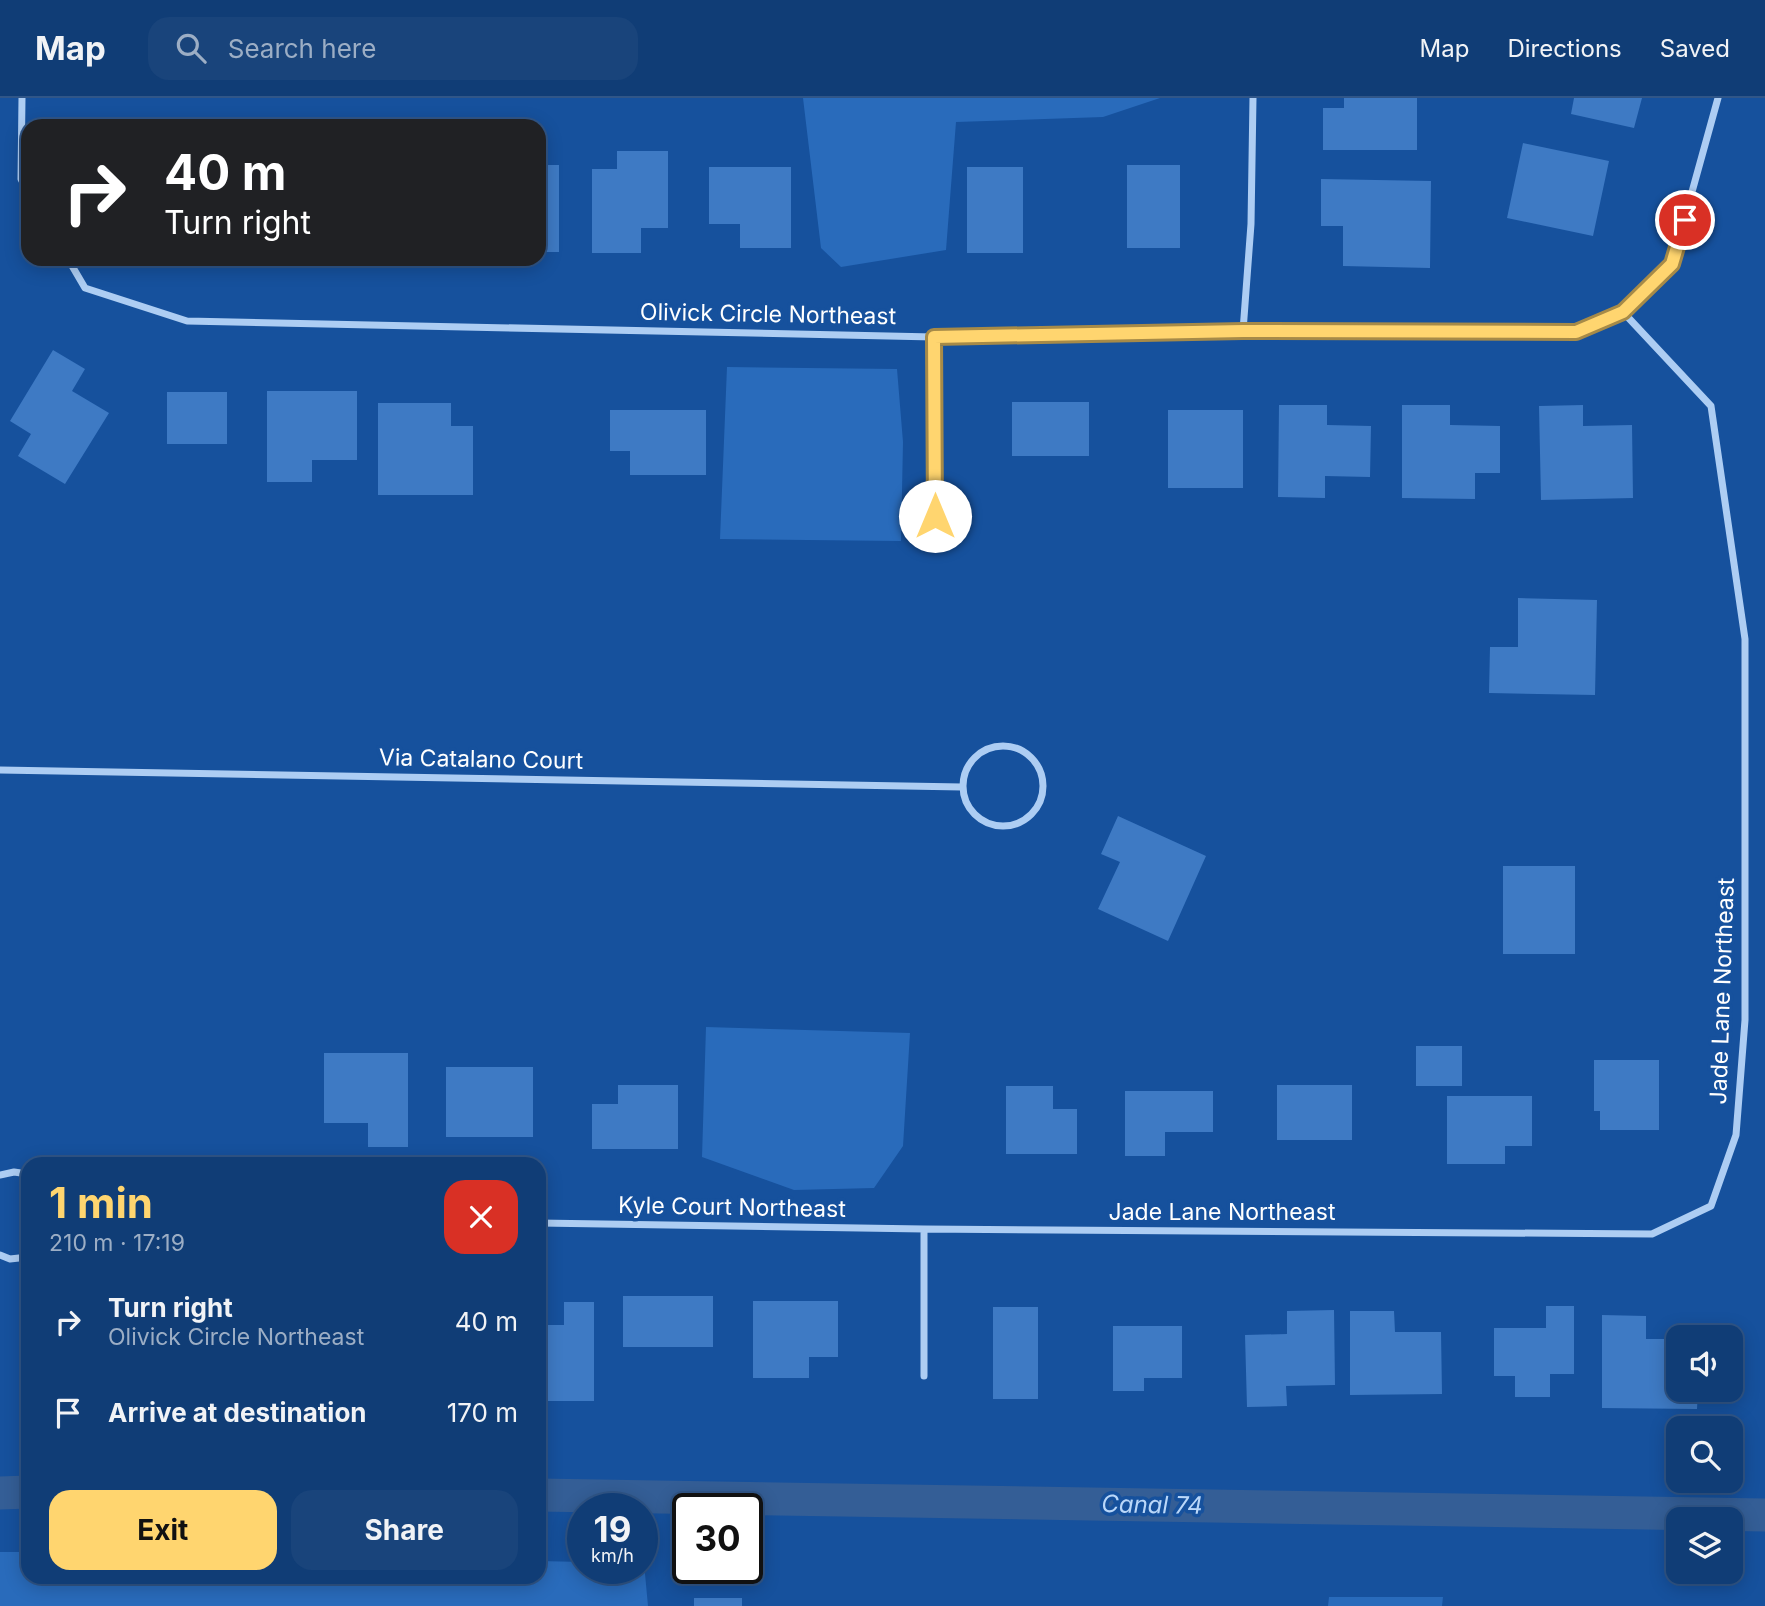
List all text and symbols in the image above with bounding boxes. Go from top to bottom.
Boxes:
search box [148,17,638,80]
text: Map [35,28,106,68]
icon: search [172,29,210,67]
text: Search here [228,33,376,64]
text: Map [1420,34,1469,63]
text: Directions [1507,34,1622,63]
text: Saved [1660,34,1730,63]
text: 40 m [164,143,287,202]
icon: right [49,147,140,238]
pin [1655,190,1715,250]
icon: arrive [1666,201,1704,239]
text: Turn right [164,203,311,242]
street label: Olivick Circle Northeast [640,298,897,330]
position arrow [898,479,972,553]
street label: Via Catalano Court [379,743,584,775]
street label: Jade Lane Northeast [1704,877,1740,1105]
text: 1 min [49,1177,153,1228]
button: close [444,1180,518,1254]
street label: Kyle Court Northeast [618,1191,847,1223]
street label: Jade Lane Northeast [1109,1198,1336,1226]
text: 210 m · 17:19 [49,1229,185,1257]
text: Turn right [108,1292,233,1323]
icon: right [49,1303,87,1341]
text: 40 m [455,1306,518,1337]
text: Olivick Circle Northeast [108,1323,364,1351]
map controls [1666,1325,1743,1584]
button: sound [1666,1325,1743,1402]
icon: arrive [49,1394,87,1432]
text: Arrive at destination [108,1397,367,1428]
text: 170 m [447,1397,518,1428]
button: search [1666,1416,1743,1493]
water label: Canal 74 [1101,1489,1203,1520]
button: Exit [49,1490,277,1570]
button: Share [291,1490,518,1570]
speed limit sign: 30 [672,1493,763,1584]
button: layers [1666,1507,1743,1584]
text: 19 [594,1508,631,1550]
text: km/h [591,1545,634,1566]

